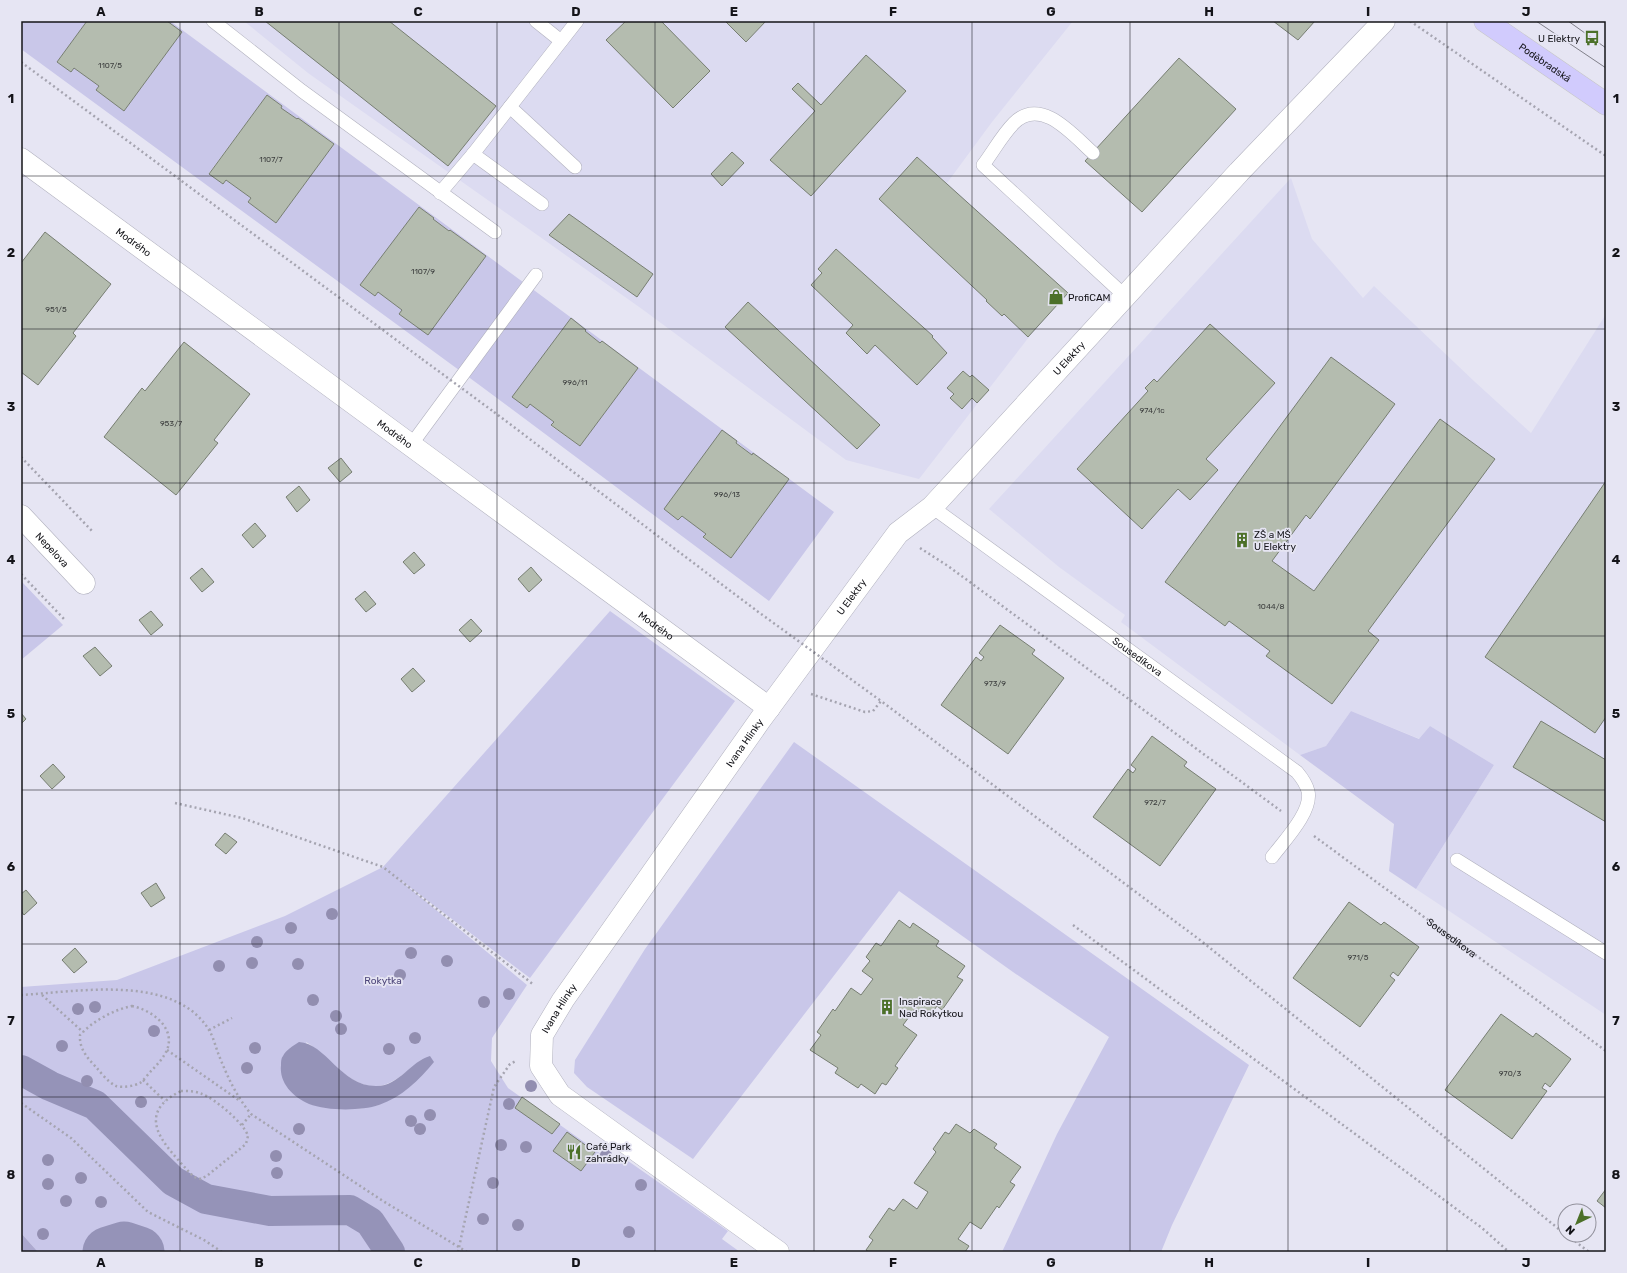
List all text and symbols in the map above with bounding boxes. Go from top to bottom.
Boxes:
text: A [96,4,106,19]
text: B [254,4,264,19]
text: C [413,4,423,19]
text: D [571,4,581,19]
text: E [730,4,738,19]
text: F [889,4,897,19]
text: G [1046,4,1056,19]
text: H [1204,4,1214,19]
text: I [1366,4,1370,19]
text: J [1522,4,1530,19]
bus stop icon: U Elektry [1583,29,1601,47]
place label: U Elektry [1538,33,1580,45]
street label: Poděbradská [1516,41,1573,85]
house number: 1107/5 [98,61,122,70]
text: 1 [8,91,14,106]
text: 1 [1613,91,1619,106]
house number: 1107/7 [259,155,283,164]
street label: Modrého [113,226,153,260]
text: 2 [7,245,15,260]
text: 2 [1612,245,1620,260]
house number: 1107/9 [411,267,435,276]
shop icon: ProfiCAM [1047,288,1065,306]
place label: ProfiCAM [1068,292,1111,304]
house number: 951/5 [45,305,67,314]
street label: U Elektry [1051,339,1088,378]
house number: 996/11 [563,378,587,387]
text: 3 [7,399,16,414]
text: 3 [1612,399,1621,414]
house number: 974/1c [1139,406,1165,415]
street label: Modrého [374,417,415,451]
house number: 953/7 [160,419,182,428]
house number: 996/13 [714,490,740,499]
place label: ZŠ a MŠ U Elektry [1254,529,1296,553]
street label: Nepelova [33,530,71,570]
building icon: ZŠ a MŠ U Elektry [1233,531,1251,549]
text: 4 [7,552,16,567]
text: 4 [1612,552,1621,567]
street label: U Elektry [835,576,870,618]
house number: 1044/8 [1257,602,1285,611]
street label: Modrého [636,609,676,643]
street label: Sousedíkova [1110,635,1164,679]
house number: 973/9 [984,679,1006,688]
text: 5 [7,706,15,721]
text: 5 [1612,706,1620,721]
street label: Ivana Hlinky [724,716,766,770]
house number: 972/7 [1144,798,1166,807]
text: 6 [7,859,16,874]
text: 6 [1612,859,1621,874]
street label: Sousedíkova [1424,916,1478,960]
house number: 971/5 [1348,953,1369,962]
park label: Rokytka [364,975,402,987]
street label: Ivana Hlinky [539,981,580,1036]
place label: Inspirace Nad Rokytkou [899,996,963,1020]
building icon: Inspirace Nad Rokytkou [878,998,896,1016]
text: 7 [7,1013,15,1028]
text: 7 [1612,1013,1620,1028]
house number: 970/3 [1499,1069,1521,1078]
place label: Café Park zahrádky [586,1141,632,1165]
restaurant icon: Café Park zahrádky [565,1143,583,1161]
text: 8 [7,1167,16,1182]
text: 8 [1612,1167,1621,1182]
north arrow [1557,1203,1597,1243]
text: N [1563,1222,1578,1237]
text: A [96,1255,106,1270]
text: B [254,1255,264,1270]
text: C [413,1255,423,1270]
text: D [571,1255,581,1270]
text: E [730,1255,738,1270]
text: F [889,1255,897,1270]
text: G [1046,1255,1056,1270]
text: H [1204,1255,1214,1270]
text: I [1366,1255,1370,1270]
text: J [1522,1255,1530,1270]

